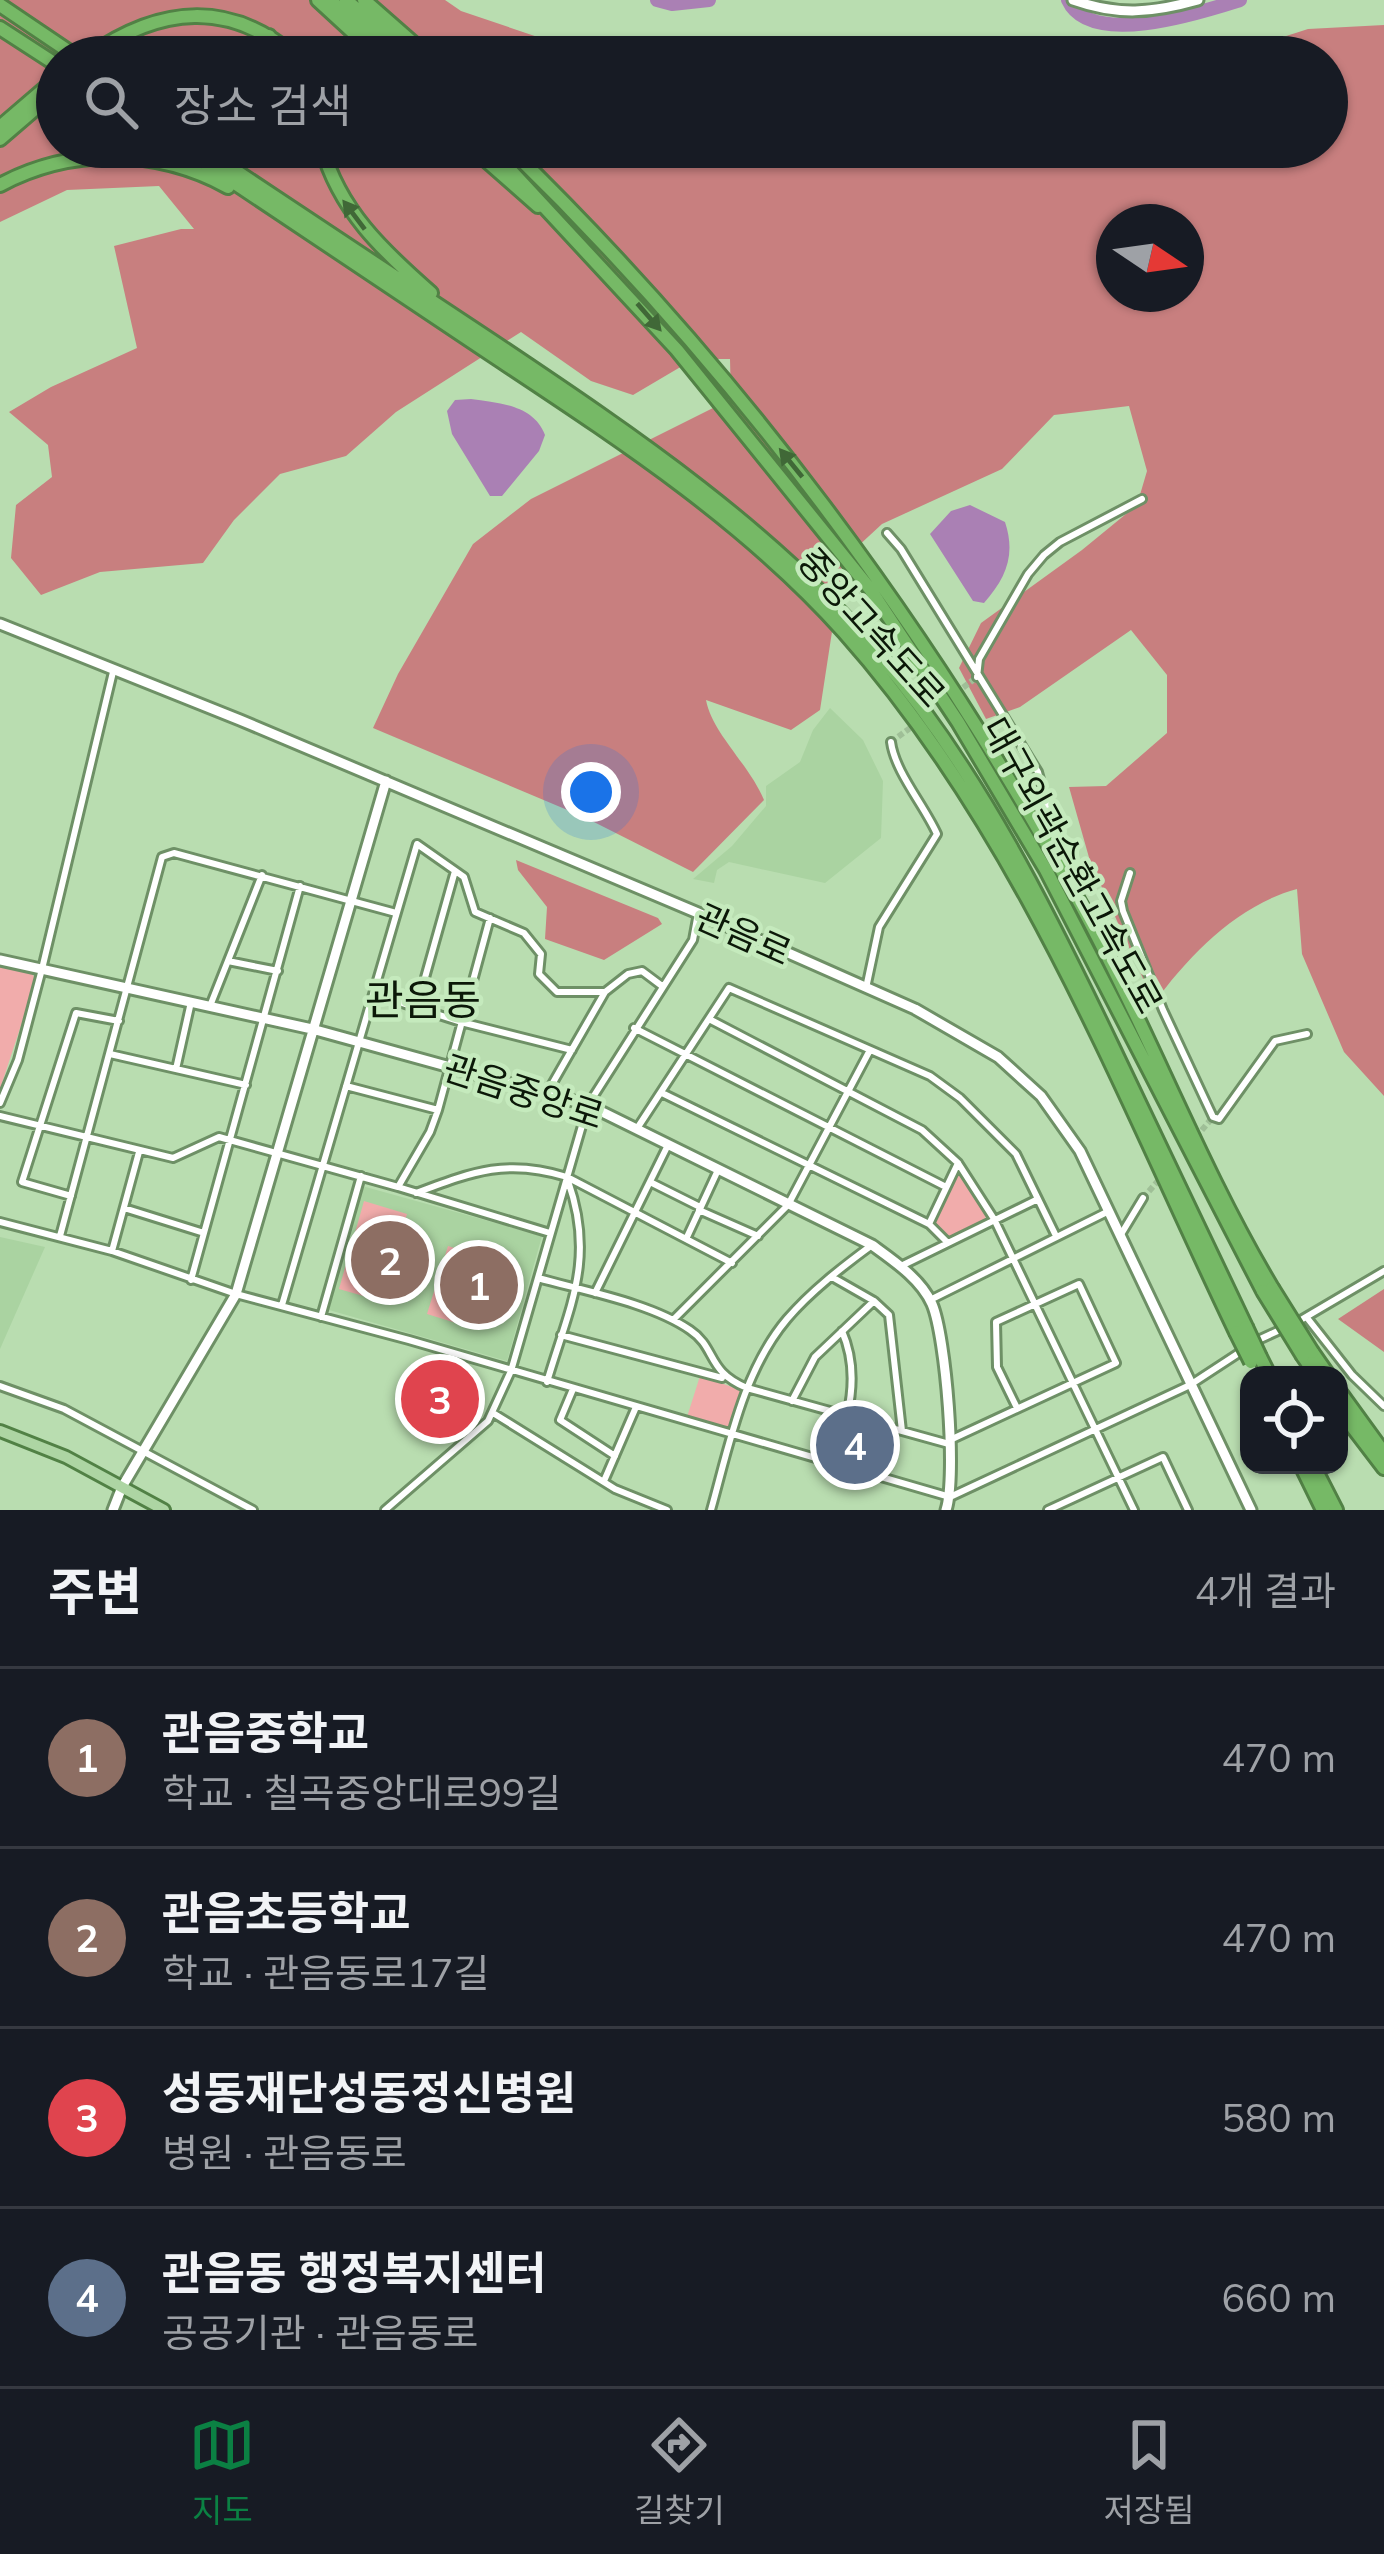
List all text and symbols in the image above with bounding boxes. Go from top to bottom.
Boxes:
search box [36,36,1348,168]
icon: search [78,69,144,135]
text: 장소 검색 [174,77,351,133]
one-way arrow [343,199,367,231]
north arrow [1096,204,1204,312]
one-way arrow [635,302,662,332]
one-way arrow [779,448,804,479]
street label: 중앙고속도로 [789,538,955,716]
street label: 대구외곽순환고속도로 [973,709,1173,1021]
your location [561,762,621,822]
street label: 관음로 [689,893,799,975]
district label: 관음동 [365,973,481,1026]
street label: 관음중앙로 [438,1044,610,1138]
pin: 2 [351,1215,429,1305]
pin: 1 [440,1240,518,1330]
pin: 3 [401,1354,479,1444]
map controls [1240,1366,1348,1474]
button: locate [1240,1366,1348,1474]
pin: 4 [816,1400,894,1490]
text: 주변 [48,1559,142,1623]
text: 4개 결과 [1195,1566,1336,1615]
text: 관음중학교 [162,1704,369,1760]
text: 1 [75,1733,99,1782]
text: 470 m [1221,1733,1336,1782]
text: 학교 · 칠곡중앙대로99길 [162,1768,561,1817]
text: 관음초등학교 [162,1884,410,1940]
text: 2 [75,1913,99,1962]
text: 470 m [1221,1913,1336,1962]
text: 학교 · 관음동로17길 [162,1948,489,1997]
text: 성동재단성동정신병원 [162,2064,576,2120]
text: 3 [75,2093,99,2142]
text: 580 m [1221,2093,1336,2142]
text: 병원 · 관음동로 [162,2128,407,2177]
text: 관음동 행정복지센터 [162,2244,547,2300]
text: 4 [75,2273,99,2322]
text: 660 m [1221,2273,1336,2322]
text: 공공기관 · 관음동로 [162,2308,478,2357]
tab: 지도 [189,2412,255,2532]
tab: 길찾기 [634,2412,725,2532]
tab: 저장됨 [1104,2412,1195,2532]

